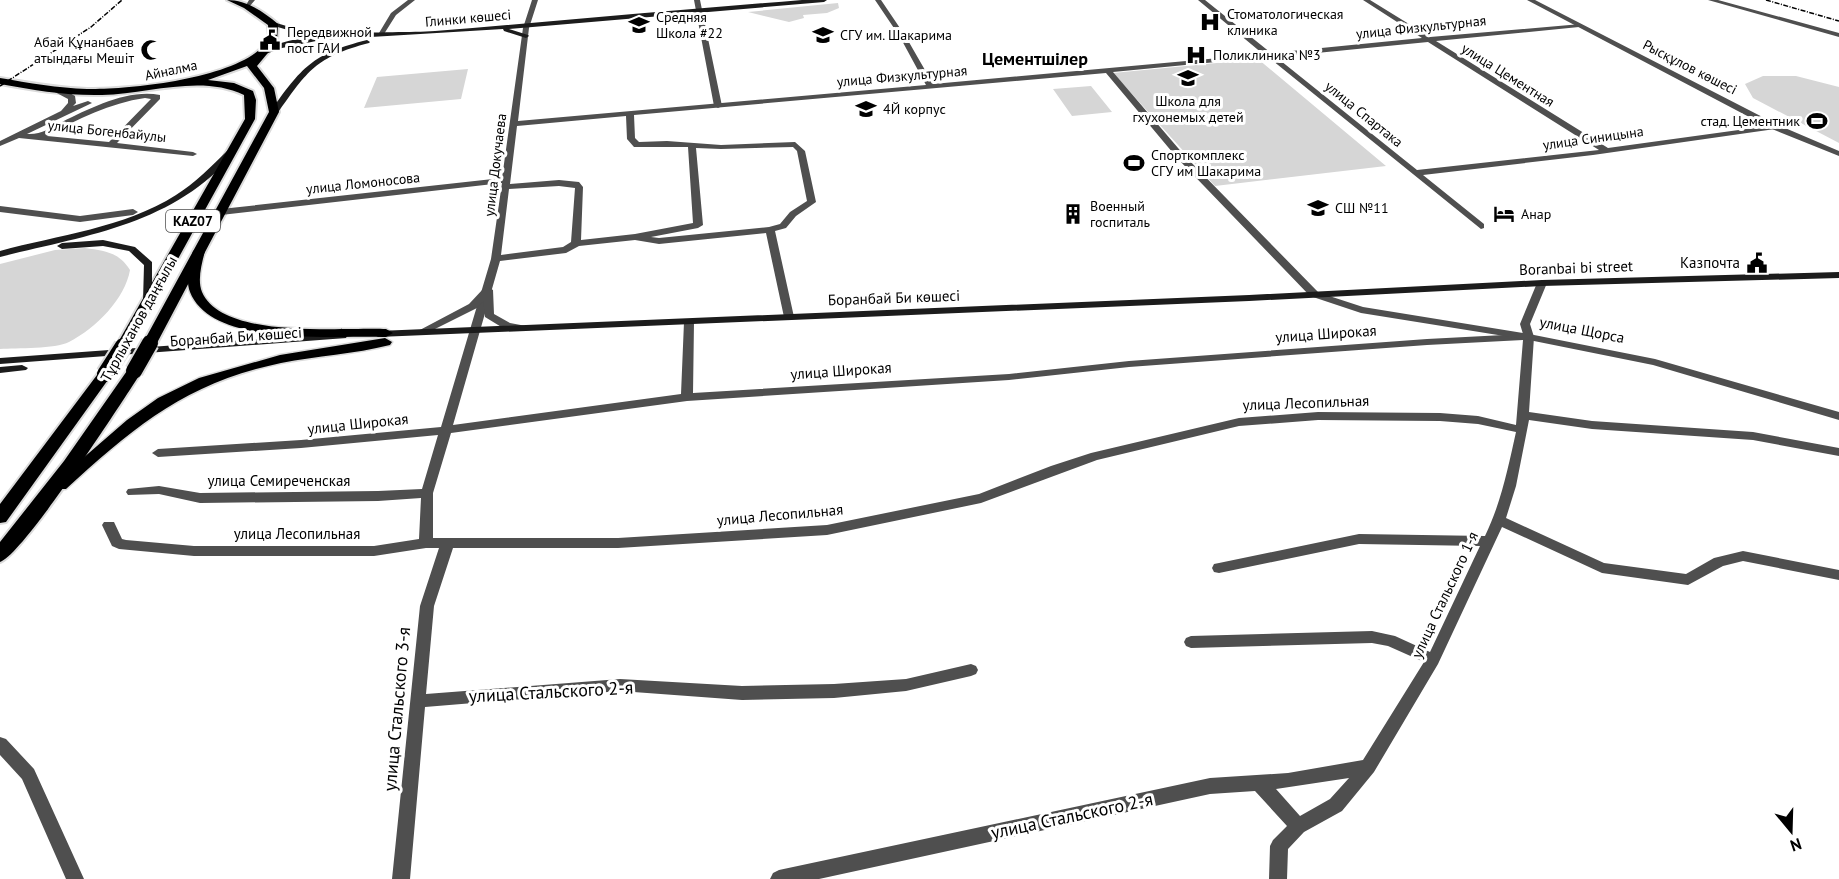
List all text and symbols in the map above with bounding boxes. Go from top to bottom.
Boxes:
street label: Глинки көшесі [424,5,512,31]
place label: Стоматологическая клиника [1227,5,1344,39]
place label: Средняя Школа #22 [656,8,723,42]
hospital icon: Стоматологическая клиника [1198,10,1222,34]
street label: улица Физкультурная [1355,11,1487,43]
school or university icon: Средняя Школа #22 [627,13,651,37]
place label: Передвижной пост ГАИ [287,23,372,57]
school or university icon: СГУ им. Шакарима [811,23,835,47]
place label: СГУ им. Шакарима [840,26,952,44]
public building icon: Передвижной пост ГАИ [258,28,282,52]
place label: Абай Құнанбаев атындағы Мешіт [34,33,134,67]
street label: Рысқұлов көшесі [1640,36,1740,98]
mosque icon: Абай Құнанбаев атындағы Мешіт [139,38,163,62]
street label: улица Цементная [1458,39,1558,111]
hospital icon: Поликлиника №3 [1184,43,1208,67]
place label: Поликлиника №3 [1213,46,1321,64]
district label: Цементшілер [982,47,1088,70]
street label: Айналма [143,56,199,84]
street label: улица Физкультурная [836,61,968,91]
school or university icon: Школа для гхухонемых детей [1176,66,1200,90]
street label: улица Спартака [1321,77,1407,151]
place label: Школа для гхухонемых детей [1132,92,1244,126]
school or university icon: 4Й корпус [854,97,878,121]
place label: 4Й корпус [883,100,946,118]
sports icon: стад. Цементник [1805,109,1829,133]
street label: улица Докучаева [480,112,510,218]
place label: стад. Цементник [1701,112,1800,130]
street label: улица Богенбайулы [47,116,167,146]
street label: улица Синицына [1541,122,1645,154]
place label: Спорткомплекс СГУ им Шакарима [1151,146,1261,180]
sports icon: Спорткомплекс СГУ им Шакарима [1122,151,1146,175]
street label: улица Ломоносова [305,168,421,198]
school or university icon: СШ №11 [1306,196,1330,220]
place label: Военный госпиталь [1090,197,1150,231]
place label: СШ №11 [1335,199,1389,217]
building icon: Военный госпиталь [1061,202,1085,226]
hotel icon: Анар [1492,202,1516,226]
place label: Анар [1521,205,1551,223]
road number: KAZ07 [166,210,220,232]
public building icon: Казпочта [1745,251,1769,275]
street label: Тұрлыханов даңғылы [96,253,181,385]
place label: Казпочта [1680,253,1740,272]
street label: Boranbai bi street [1519,256,1633,279]
street label: Боранбай Би көшесі [827,286,960,309]
street label: улица Щорса [1538,312,1626,347]
street label: улица Широкая [1275,320,1377,347]
street label: Боранбай Би көшесі [169,322,303,351]
street label: улица Широкая [790,357,892,384]
street label: улица Лесопильная [1242,391,1370,414]
street label: улица Широкая [307,409,409,438]
street label: улица Семиреченская [207,471,351,490]
street label: улица Лесопильная [716,500,844,529]
street label: улица Лесопильная [234,524,360,543]
street label: улица Стальского 1-я [1407,529,1482,661]
street label: улица Стальского 3-я [378,626,415,792]
street label: улица Стальского 2-я [468,676,634,707]
street label: улица Стальского 2-я [989,787,1155,844]
north arrow [1761,801,1821,861]
text: N [1788,834,1804,856]

